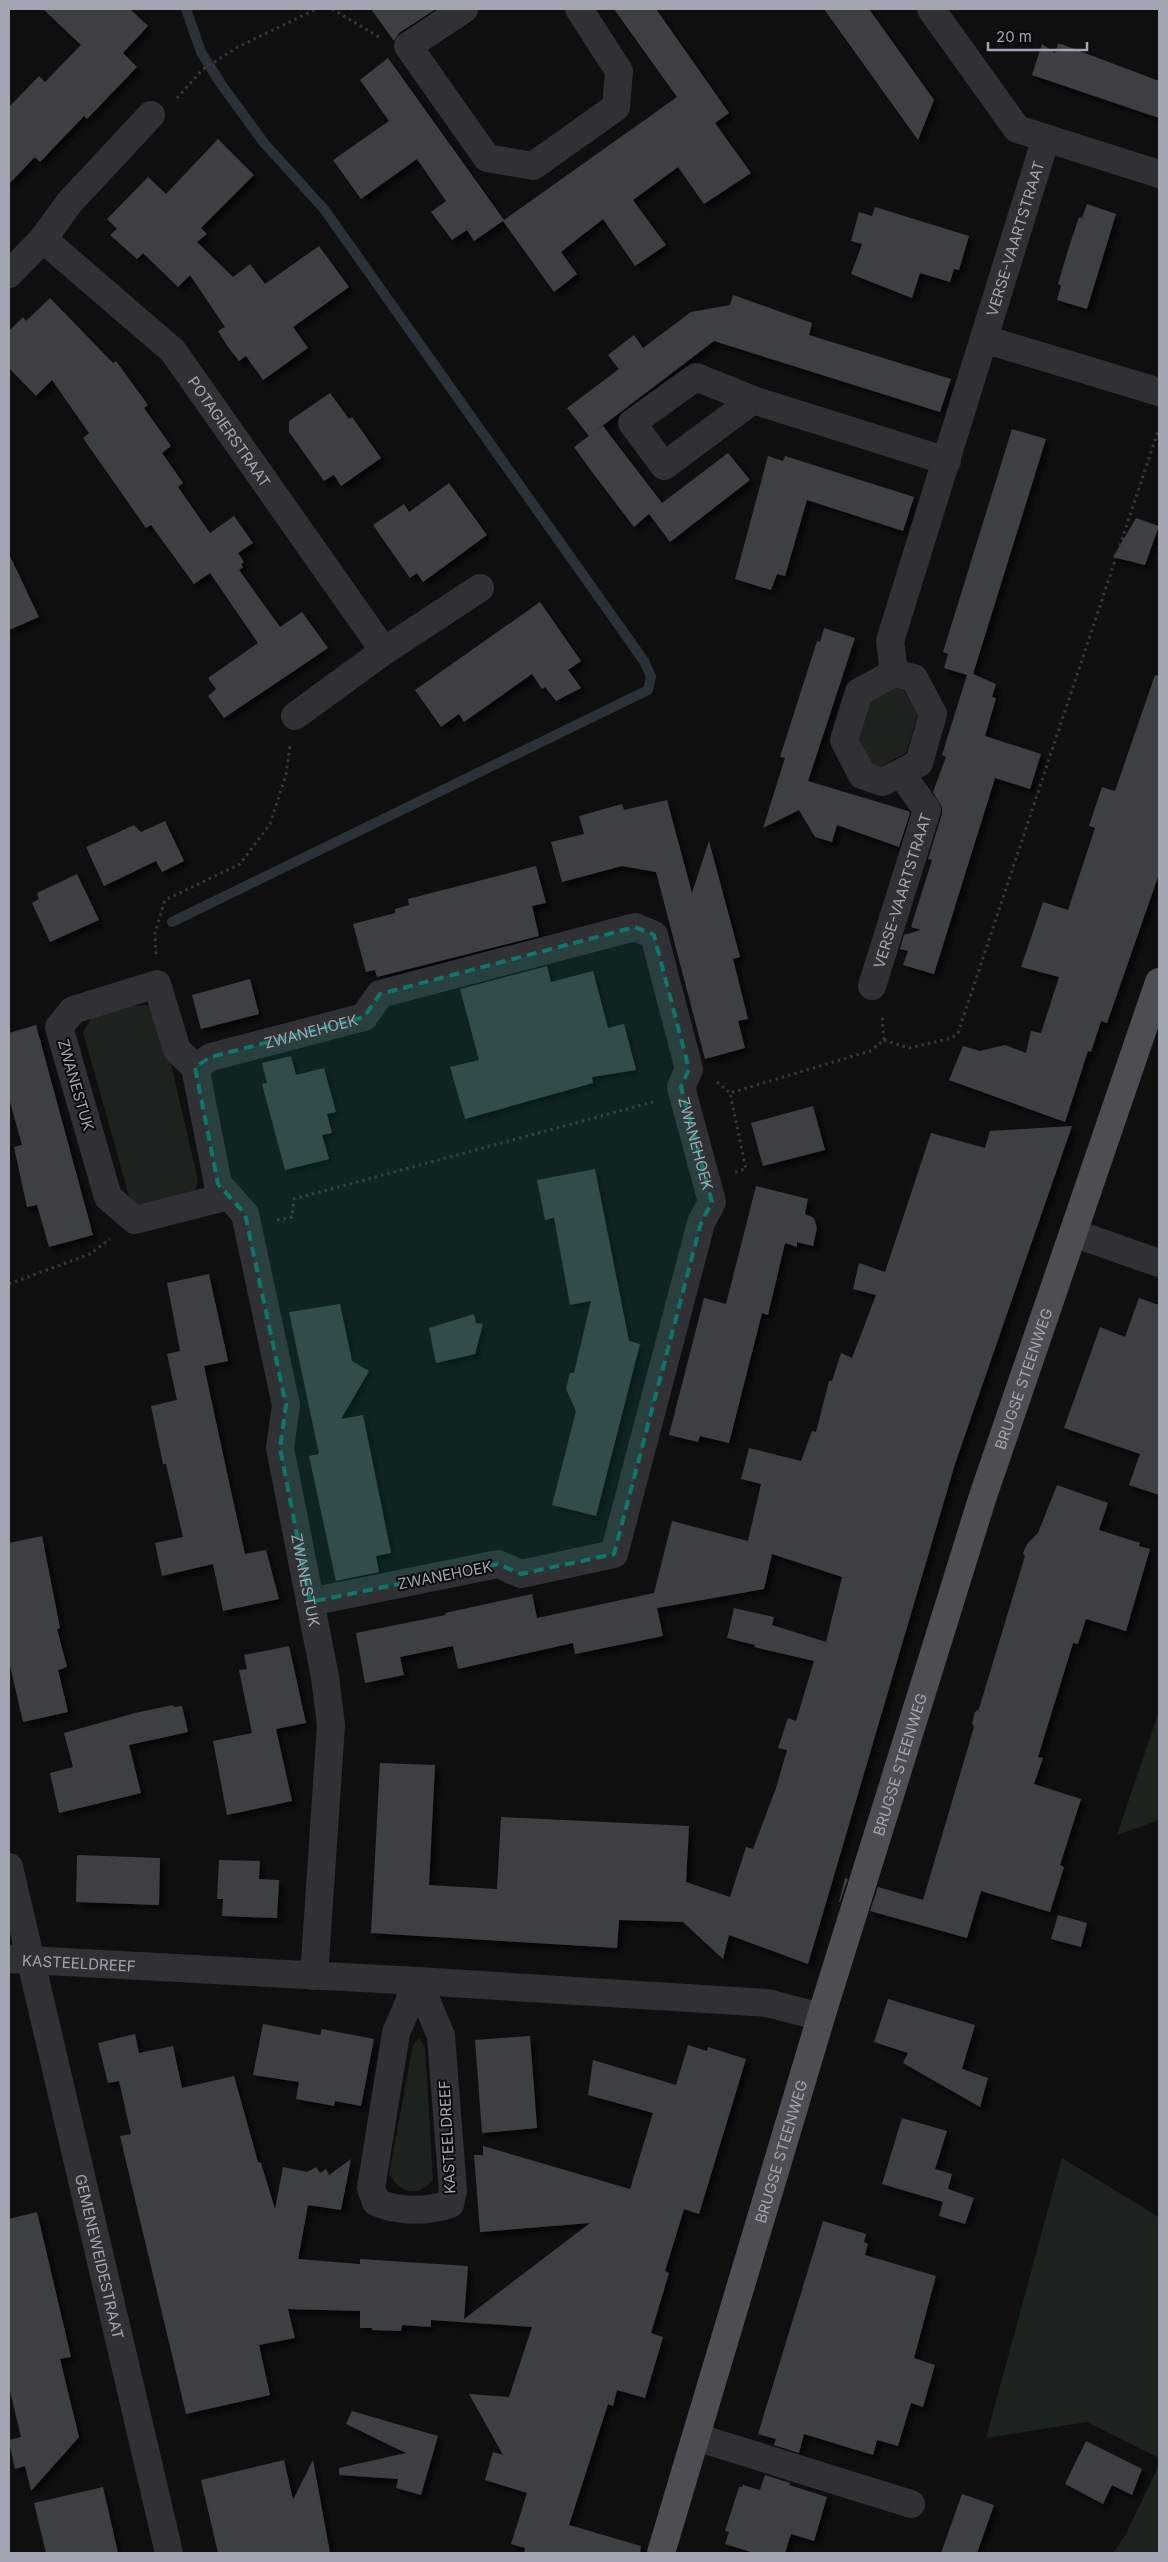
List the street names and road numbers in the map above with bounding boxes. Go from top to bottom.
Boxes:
street label: VERSE-VAARTSTRAAT [982,158,1048,319]
street label: POTAGIERSTRAAT [184,372,275,491]
street label: VERSE-VAARTSTRAAT [869,811,935,971]
street label: ZWANEHOEK [262,1010,360,1052]
street label: ZWANESTUK [54,1037,98,1133]
street label: ZWANEHOEK [675,1095,718,1192]
street label: BRUGSE STEENWEG [990,1305,1056,1452]
street label: ZWANESTUK [287,1532,324,1628]
street label: ZWANEHOEK [396,1557,494,1593]
street label: BRUGSE STEENWEG [868,1691,931,1838]
street label: KASTEELDREEF [22,1950,136,1975]
street label: BRUGSE STEENWEG [751,2078,811,2225]
street label: KASTEELDREEF [435,2080,459,2194]
street label: GEMENEWEIDESTRAAT [71,2172,128,2341]

